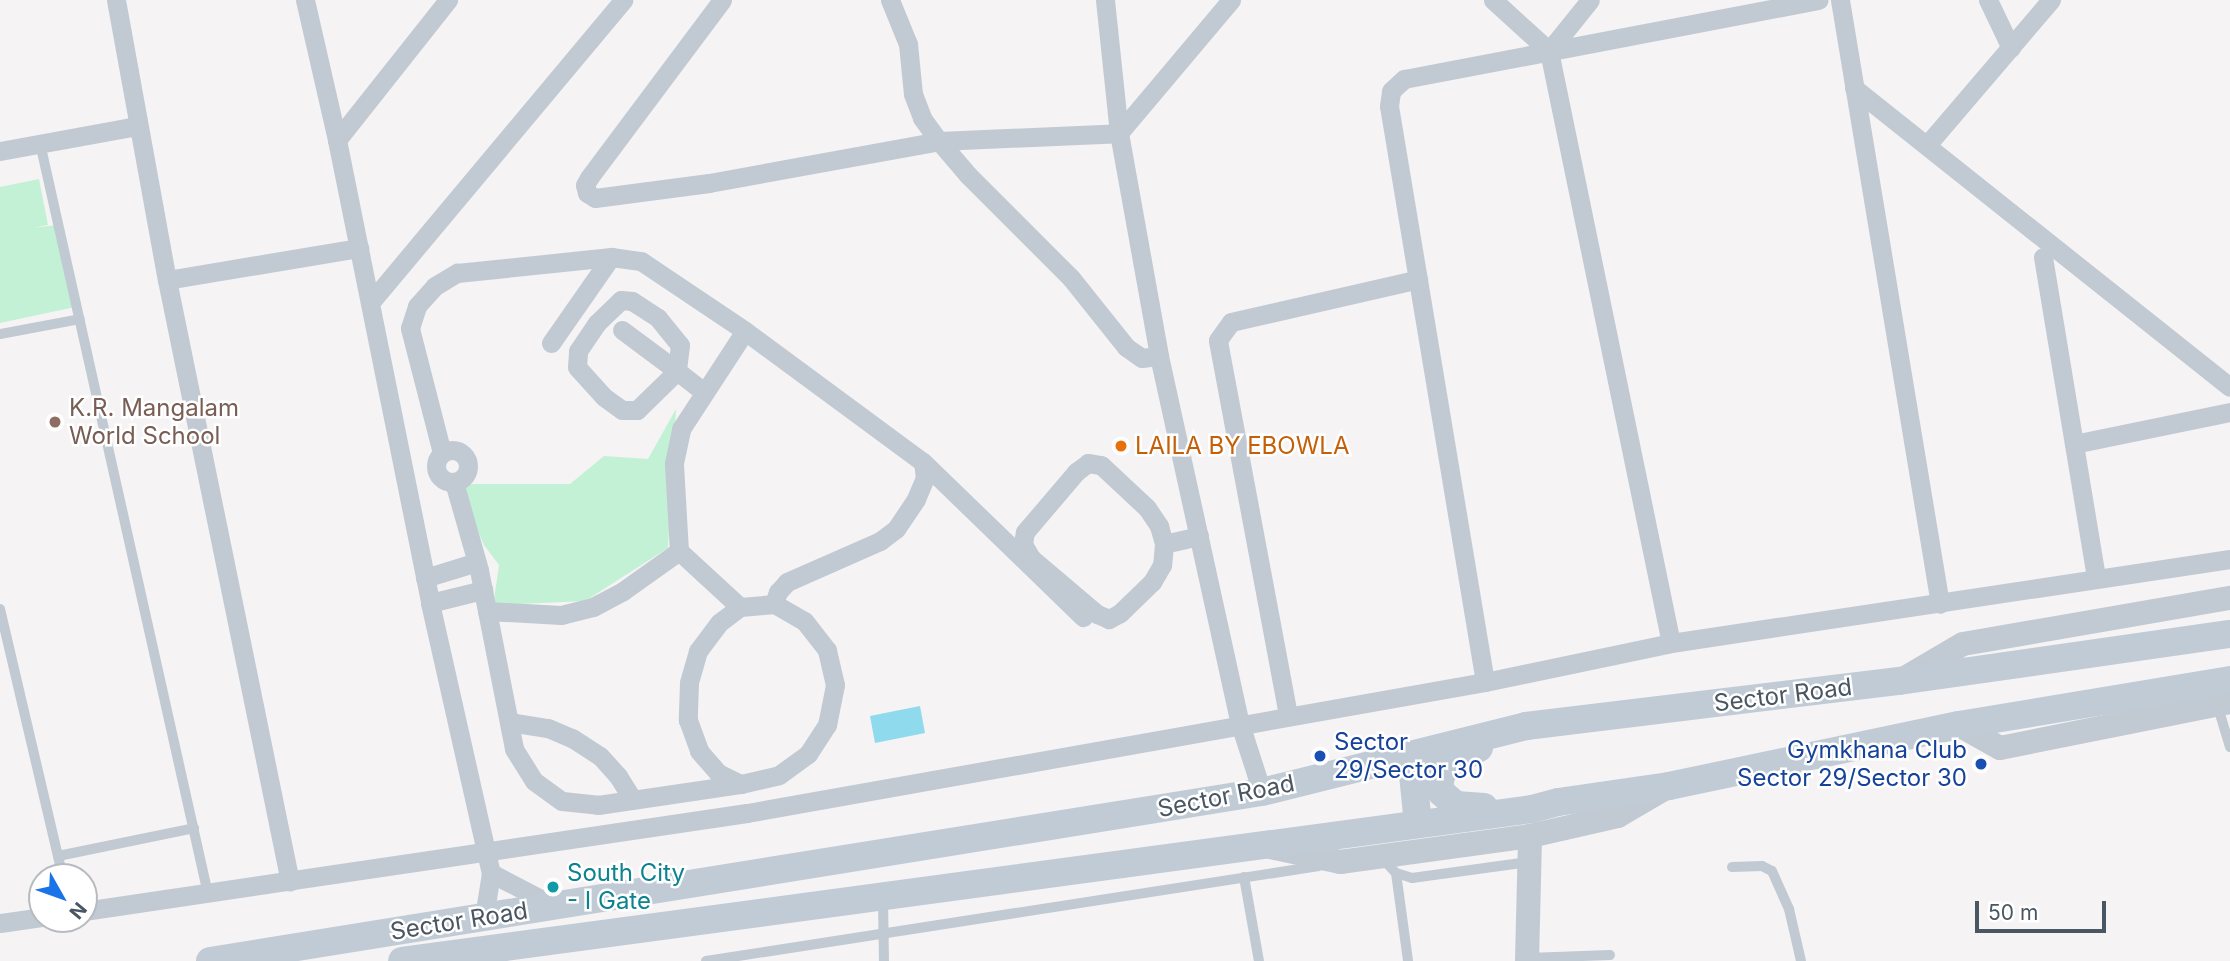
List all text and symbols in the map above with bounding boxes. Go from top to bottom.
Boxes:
place label: K.R. Mangalam World School [69,394,239,450]
marker: K.R. Mangalam World School [47,414,63,430]
place label: LAILA BY EBOWLA [1135,432,1349,460]
marker: LAILA BY EBOWLA [1113,438,1129,454]
street label: Sector Road [1712,672,1854,718]
place label: Sector 29/Sector 30 [1334,728,1483,784]
place label: Gymkhana Club Sector 29/Sector 30 [1737,736,1967,792]
marker: Sector 29/Sector 30 [1312,748,1328,764]
marker: Gymkhana Club Sector 29/Sector 30 [1973,756,1989,772]
street label: Sector Road [1155,769,1297,823]
place label: South City - I Gate [567,859,685,915]
north arrow [28,863,98,933]
marker: South City - I Gate [545,879,561,895]
scale bar [1978,888,2109,932]
street label: Sector Road [388,896,530,946]
text: N [64,898,91,923]
text: 50 m [1988,900,2038,925]

